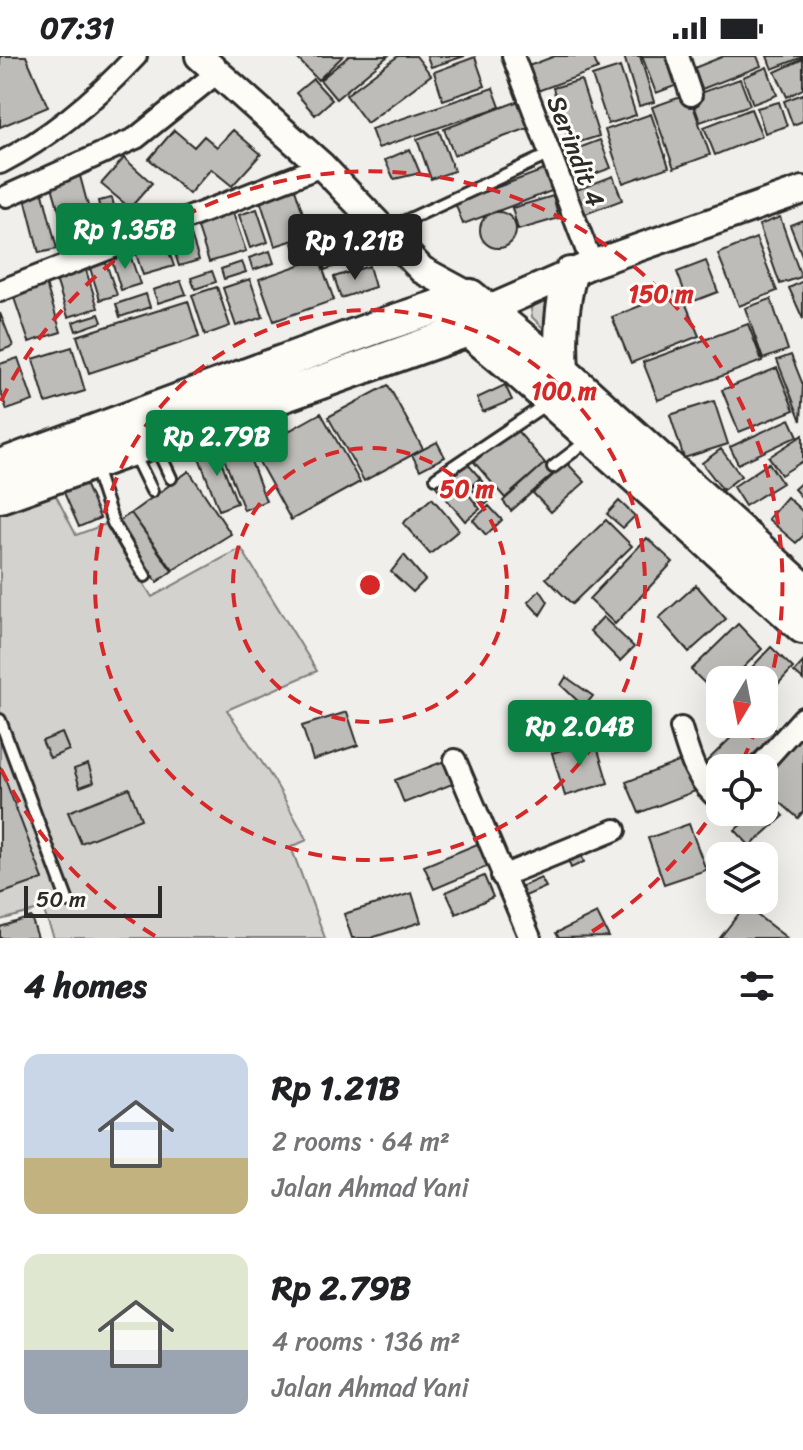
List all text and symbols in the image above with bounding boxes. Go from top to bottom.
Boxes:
text: 07:31 [40,1,115,55]
street label: Serindit 4 [534,88,618,214]
pin: Rp 1.35B [42,203,208,271]
text: Rp 1.35B [74,206,176,252]
pin: Rp 1.21B [272,214,438,282]
text: Rp 1.21B [306,217,404,263]
text: 150 m [629,273,694,315]
text: 100 m [531,370,597,412]
pin: Rp 2.79B [134,410,300,478]
text: Rp 2.79B [164,413,270,459]
text: 50 m [440,468,495,510]
centre of rings [356,571,384,599]
north arrow [706,666,778,738]
map controls [706,666,778,914]
pin: Rp 2.04B [497,700,663,768]
text: Rp 2.04B [526,703,634,749]
button: locate [706,754,778,826]
button: layers [706,842,778,914]
text: 50 m [36,880,86,919]
scale bar [24,882,162,918]
text: 4 homes [24,956,147,1016]
icon: filters [735,964,779,1008]
text: Rp 1.21B [272,1058,400,1118]
icon: home [88,1086,184,1182]
text: 2 rooms · 64 m² [272,1118,450,1164]
text: Jalan Ahmad Yani [272,1164,469,1210]
text: Rp 2.79B [272,1258,411,1318]
icon: home [88,1286,184,1382]
text: 4 rooms · 136 m² [272,1318,460,1364]
text: Jalan Ahmad Yani [272,1364,469,1410]

